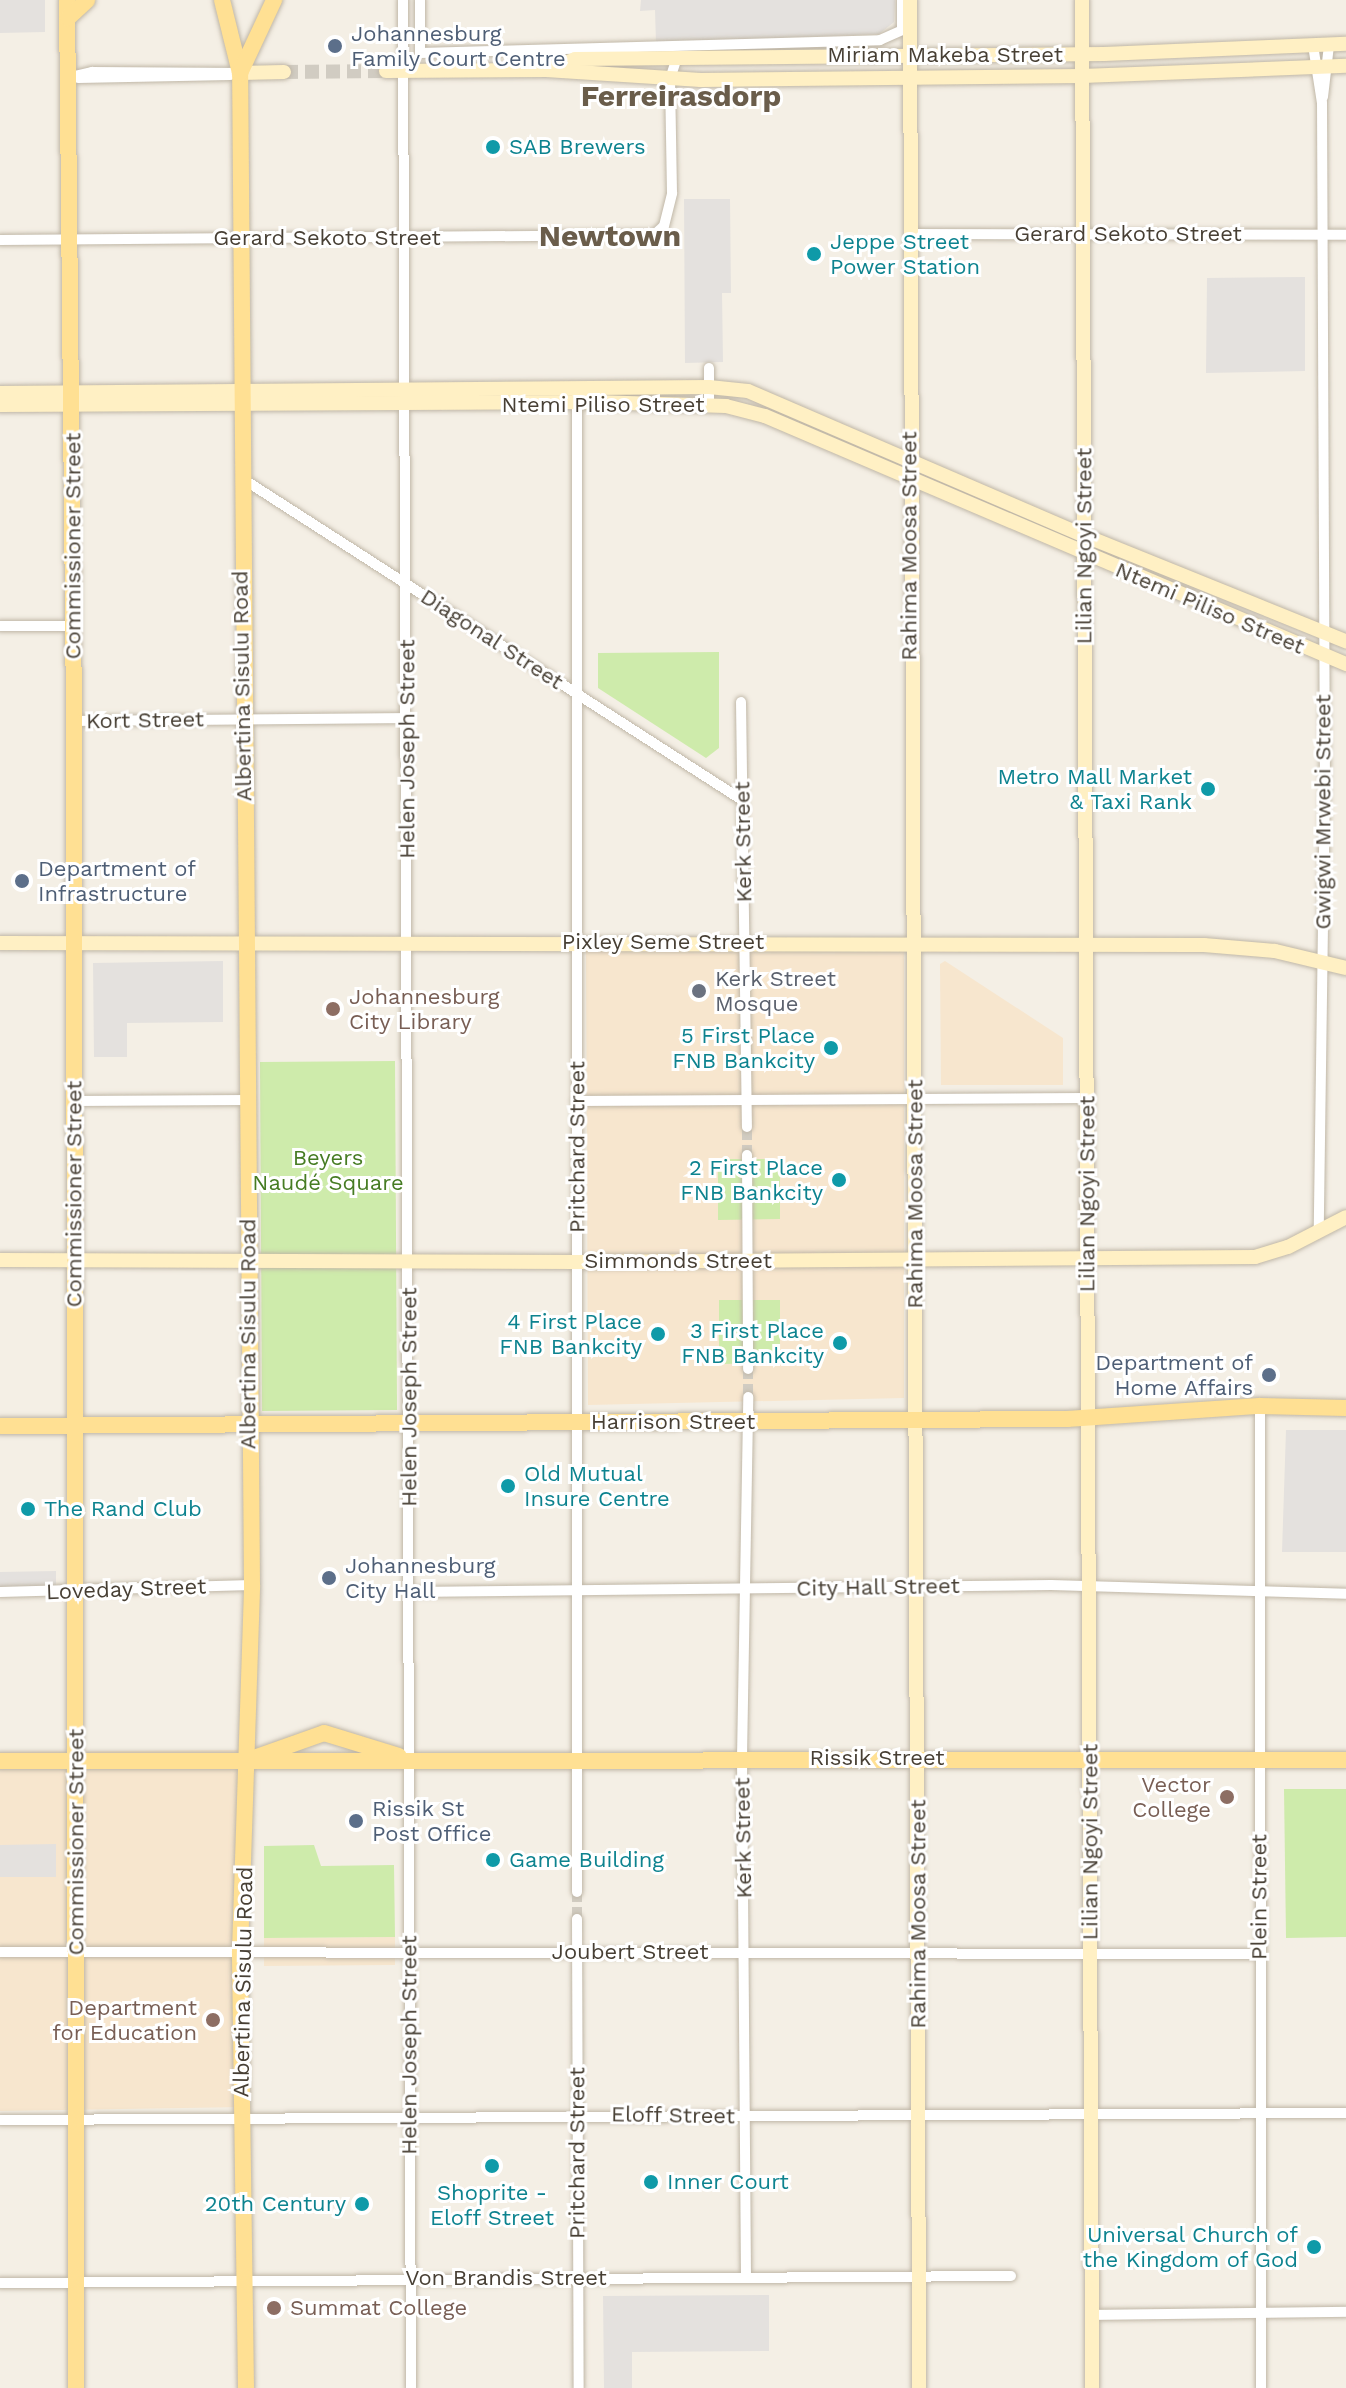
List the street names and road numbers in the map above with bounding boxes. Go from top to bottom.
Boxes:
street label: Miriam Makeba Street [827,42,1063,68]
street label: Gerard Sekoto Street [1014,221,1242,247]
street label: Gerard Sekoto Street [213,225,441,251]
street label: Ntemi Piliso Street [502,392,704,418]
street label: Rahima Moosa Street [896,431,922,661]
street label: Commissioner Street [60,432,86,660]
street label: Lilian Ngoyi Street [1071,448,1097,644]
street label: Ntemi Piliso Street [1112,556,1308,660]
street label: Albertina Sisulu Road [227,570,257,802]
street label: Diagonal Street [415,583,569,695]
street label: Helen Joseph Street [394,639,420,859]
street label: Gwigwi Mrwebi Street [1310,694,1336,930]
street label: Kort Street [86,706,204,734]
street label: Kerk Street [729,781,757,903]
street label: Pixley Seme Street [562,929,764,955]
street label: Pritchard Street [564,1061,590,1233]
street label: Rahima Moosa Street [902,1079,928,1309]
street label: Commissioner Street [61,1080,87,1308]
street label: Lilian Ngoyi Street [1074,1096,1100,1292]
street label: Albertina Sisulu Road [235,1218,261,1450]
street label: Simmonds Street [584,1248,772,1274]
street label: Helen Joseph Street [396,1287,422,1507]
street label: Harrison Street [591,1409,755,1435]
street label: City Hall Street [795,1572,961,1602]
street label: Loveday Street [45,1573,207,1605]
street label: Commissioner Street [63,1728,89,1956]
street label: Lilian Ngoyi Street [1077,1744,1103,1940]
street label: Rissik Street [809,1745,945,1771]
street label: Kerk Street [729,1777,757,1899]
street label: Rahima Moosa Street [905,1799,931,2029]
street label: Plein Street [1246,1834,1272,1960]
street label: Albertina Sisulu Road [228,1866,258,2098]
street label: Helen Joseph Street [396,1935,422,2155]
street label: Joubert Street [552,1939,708,1965]
street label: Pritchard Street [564,2067,590,2239]
street label: Eloff Street [610,2101,736,2129]
street label: Von Brandis Street [405,2265,607,2291]

